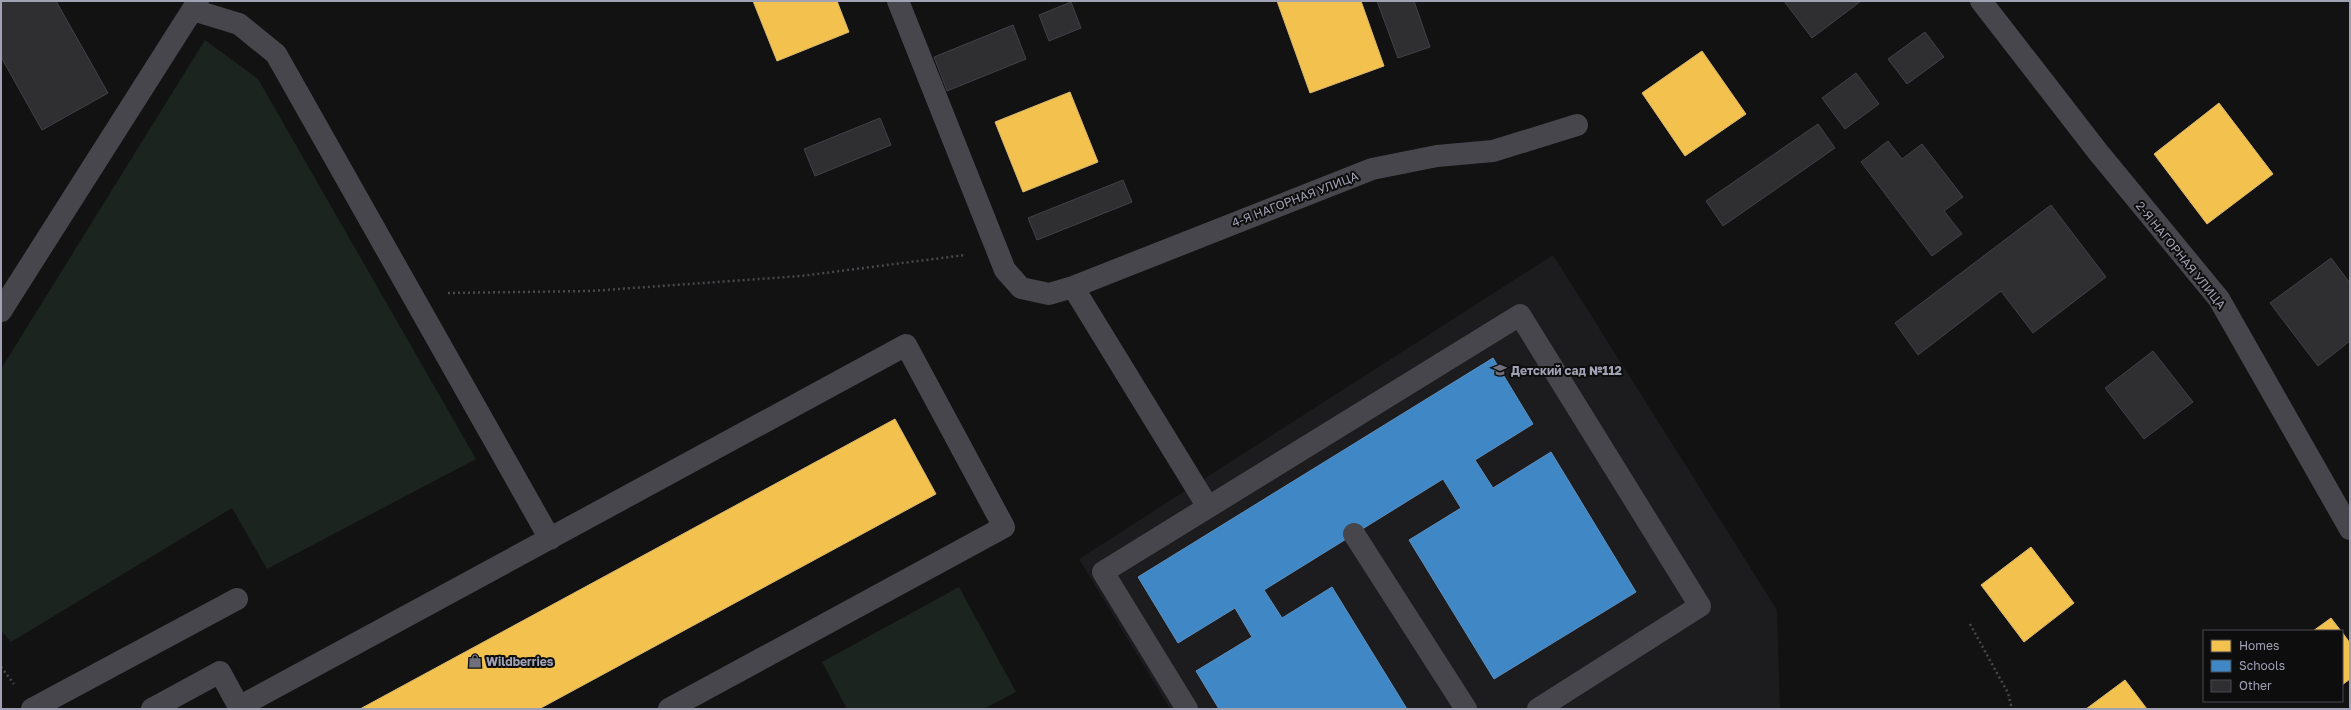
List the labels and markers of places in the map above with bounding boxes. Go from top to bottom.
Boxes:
school or university icon: Детский сад №112 [1492,362,1508,378]
place label: Детский сад №112 [1511,363,1622,378]
shop icon: Wildberries [467,653,483,669]
place label: Wildberries [486,654,554,669]

